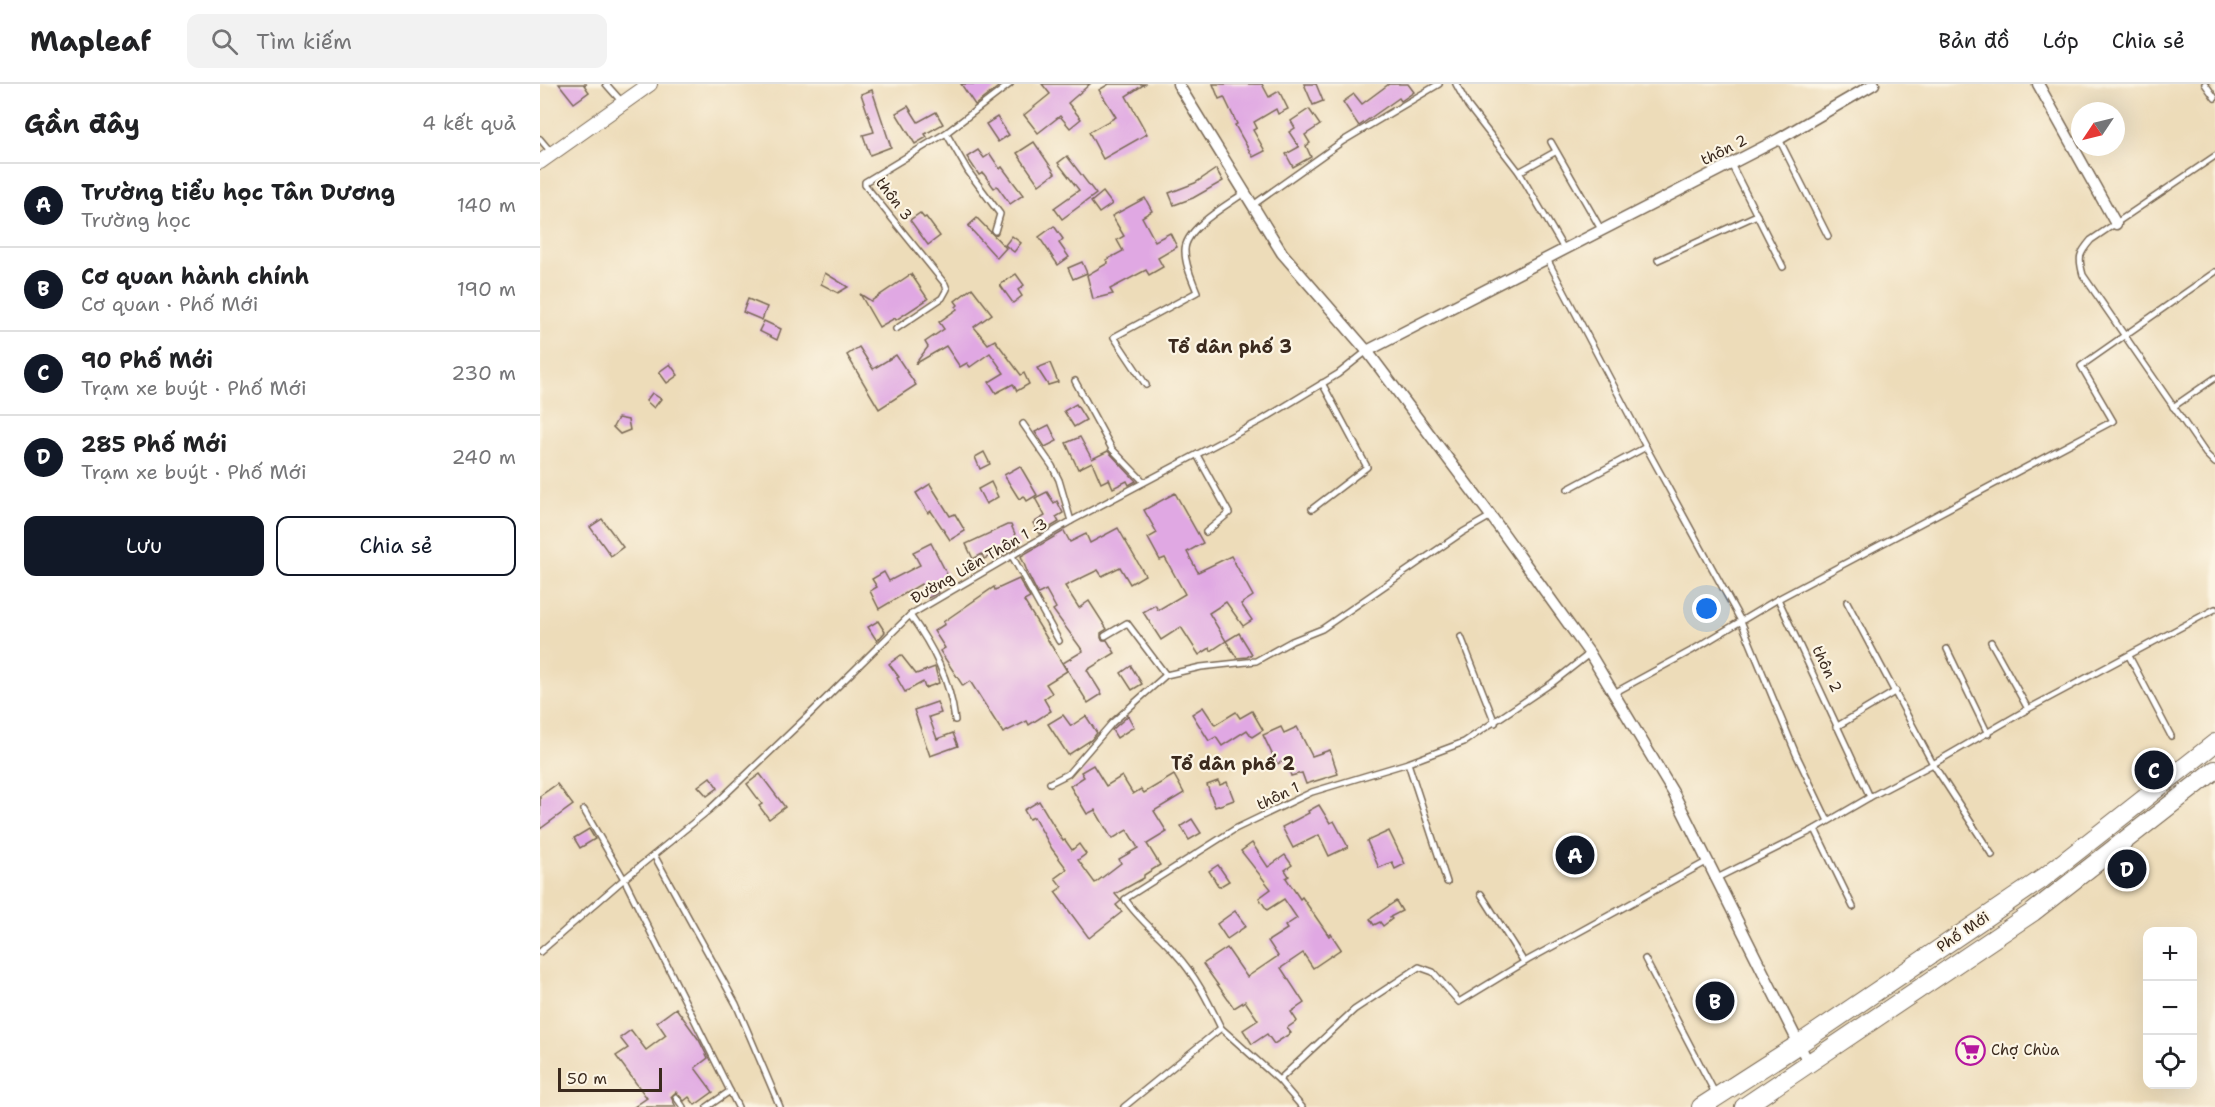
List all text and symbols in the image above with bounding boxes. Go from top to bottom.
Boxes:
search box [187,14,607,68]
text: Mapleaf [30,22,151,60]
icon: search [208,25,241,58]
text: Tìm kiếm [256,27,352,56]
text: Bản đồ [1939,27,2010,55]
text: Lớp [2043,27,2079,55]
text: Chia sẻ [2112,27,2185,55]
north arrow [2071,102,2125,156]
text: Gần đây [24,106,140,141]
text: 4 kết quả [422,110,516,136]
street label: thôn 2 [1698,130,1750,170]
street label: thôn 3 [871,173,917,225]
text: Trường tiểu học Tân Dương [81,178,395,207]
text: A [36,192,51,218]
text: 140 m [457,192,516,218]
text: Trường học [81,207,191,233]
text: Cơ quan hành chính [81,262,309,291]
text: B [37,276,50,302]
text: 190 m [457,276,516,302]
text: Cơ quan · Phố Mới [81,291,258,317]
district label: Tổ dân phố 3 [1168,335,1292,359]
text: 90 Phố Mới [81,346,213,375]
text: C [37,360,50,386]
text: 230 m [451,360,516,386]
text: Trạm xe buýt · Phố Mới [81,375,307,401]
text: 285 Phố Mới [81,430,227,459]
text: D [36,444,51,470]
text: 240 m [451,444,516,470]
text: Trạm xe buýt · Phố Mới [81,459,307,485]
street label: Đường Liên Thôn 1 -3 [907,514,1051,608]
button: Lưu [24,516,264,576]
button: Chia sẻ [276,516,516,576]
your location [1692,594,1721,623]
street label: thôn 2 [1808,642,1846,696]
pin: C [2134,748,2174,792]
district label: Tổ dân phố 2 [1171,752,1295,776]
street label: thôn 1 [1253,777,1303,815]
pin: A [1556,832,1594,878]
pin: D [2108,846,2146,892]
street label: Phố Mới [1933,907,1993,957]
map controls [2143,927,2197,1089]
button: + [2143,927,2197,981]
pin: B [1696,978,1734,1024]
button: − [2143,981,2197,1035]
supermarket icon: Chợ Chùa [1954,1034,1986,1066]
button: locate [2143,1035,2197,1089]
place label: Chợ Chùa [1991,1040,2060,1060]
scale bar [558,1065,662,1092]
text: 50 m [567,1068,607,1089]

